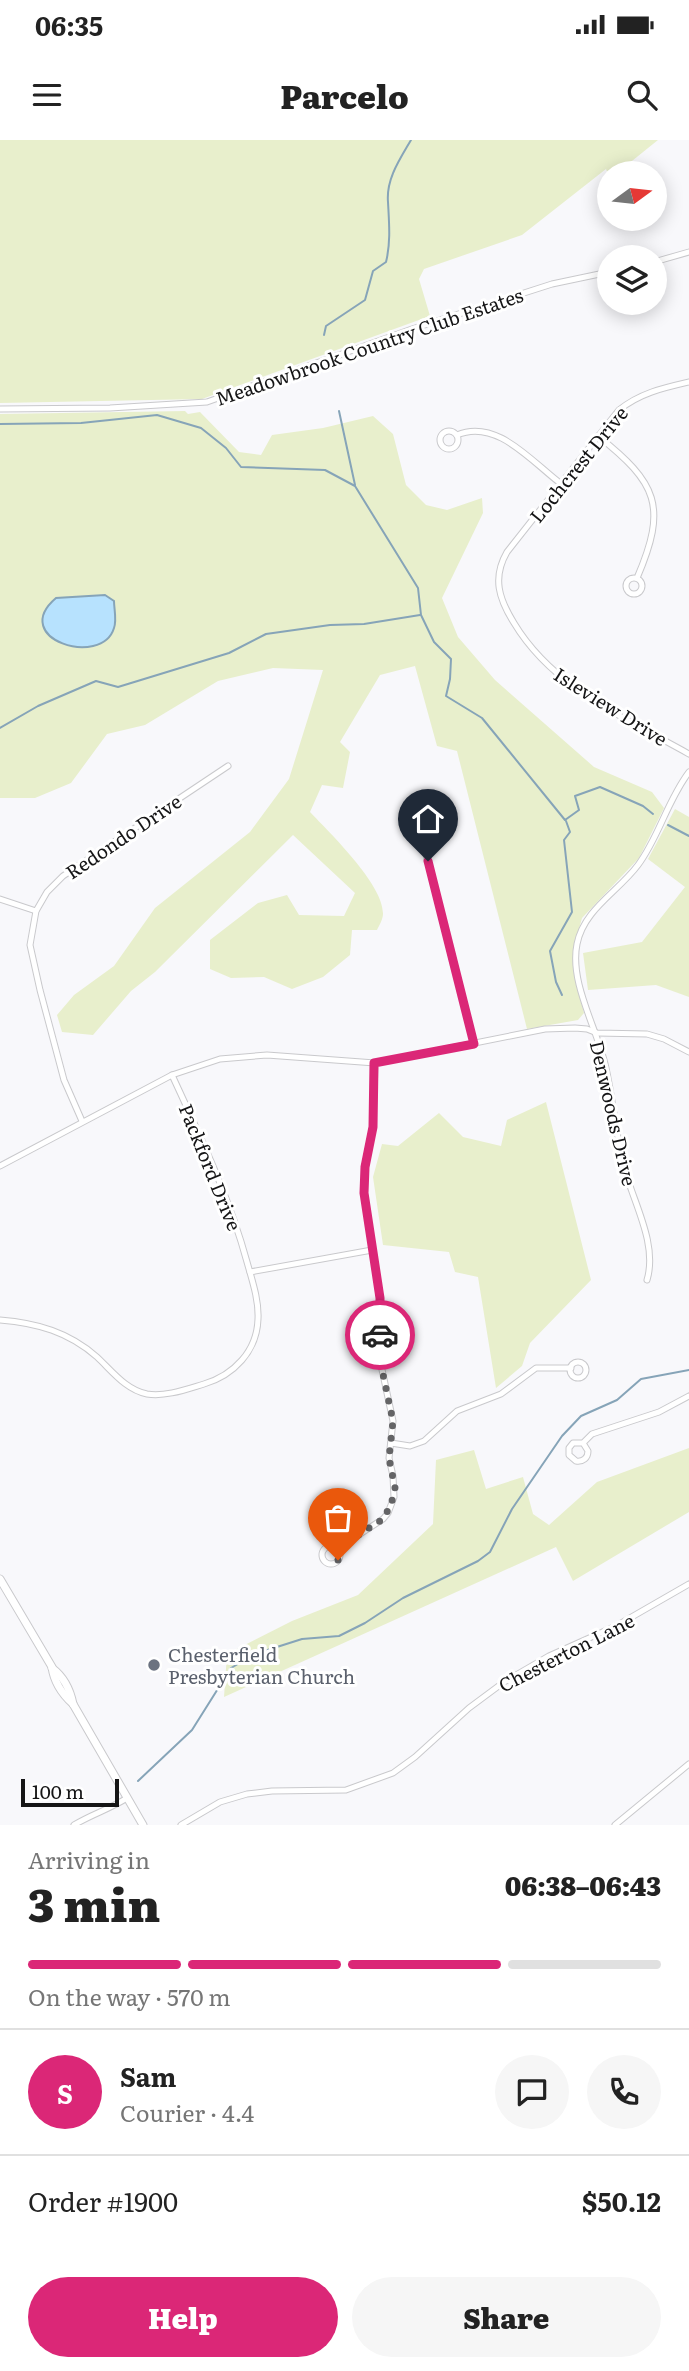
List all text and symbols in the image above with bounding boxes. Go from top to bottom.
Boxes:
text: 06:35 [35,5,103,44]
text: Parcelo [280,71,409,119]
icon: menu [28,76,66,114]
icon: search [623,76,661,114]
north arrow [597,161,667,231]
map controls [597,161,667,315]
button: layers [597,245,667,315]
street label: Meadowbrook Country Club Estates [211,280,527,412]
street label: Lochcrest Drive [522,400,634,528]
street label: Isleview Drive [549,660,673,752]
street label: Redondo Drive [60,787,187,885]
pin [398,789,458,861]
icon: home [409,800,447,838]
street label: Denwoods Drive [584,1038,644,1189]
street label: Packford Drive [173,1099,249,1235]
courier [345,1300,415,1370]
icon: car [361,1316,399,1354]
pin [308,1488,368,1560]
icon: bag [319,1499,357,1537]
street label: Chesterton Lane [493,1606,639,1698]
place label: Chesterfield Presbyterian Church [168,1640,355,1690]
marker: Chesterfield Presbyterian Church [146,1657,162,1673]
scale bar [21,1776,119,1808]
text: 100 m [32,1777,84,1805]
text: Arriving in [28,1842,150,1876]
text: 06:38–06:43 [505,1865,661,1904]
text: 3 min [28,1868,160,1936]
text: On the way · 570 m [28,1979,230,2013]
button: chat [495,2055,569,2129]
button: phone [587,2055,661,2129]
text: Sam [120,2056,176,2095]
text: S [57,2073,73,2112]
text: Courier · 4.4 [120,2095,254,2129]
text: Order #1900 [28,2181,178,2220]
text: $50.12 [582,2181,661,2220]
button: Help [28,2277,338,2357]
button: Share [352,2277,661,2357]

